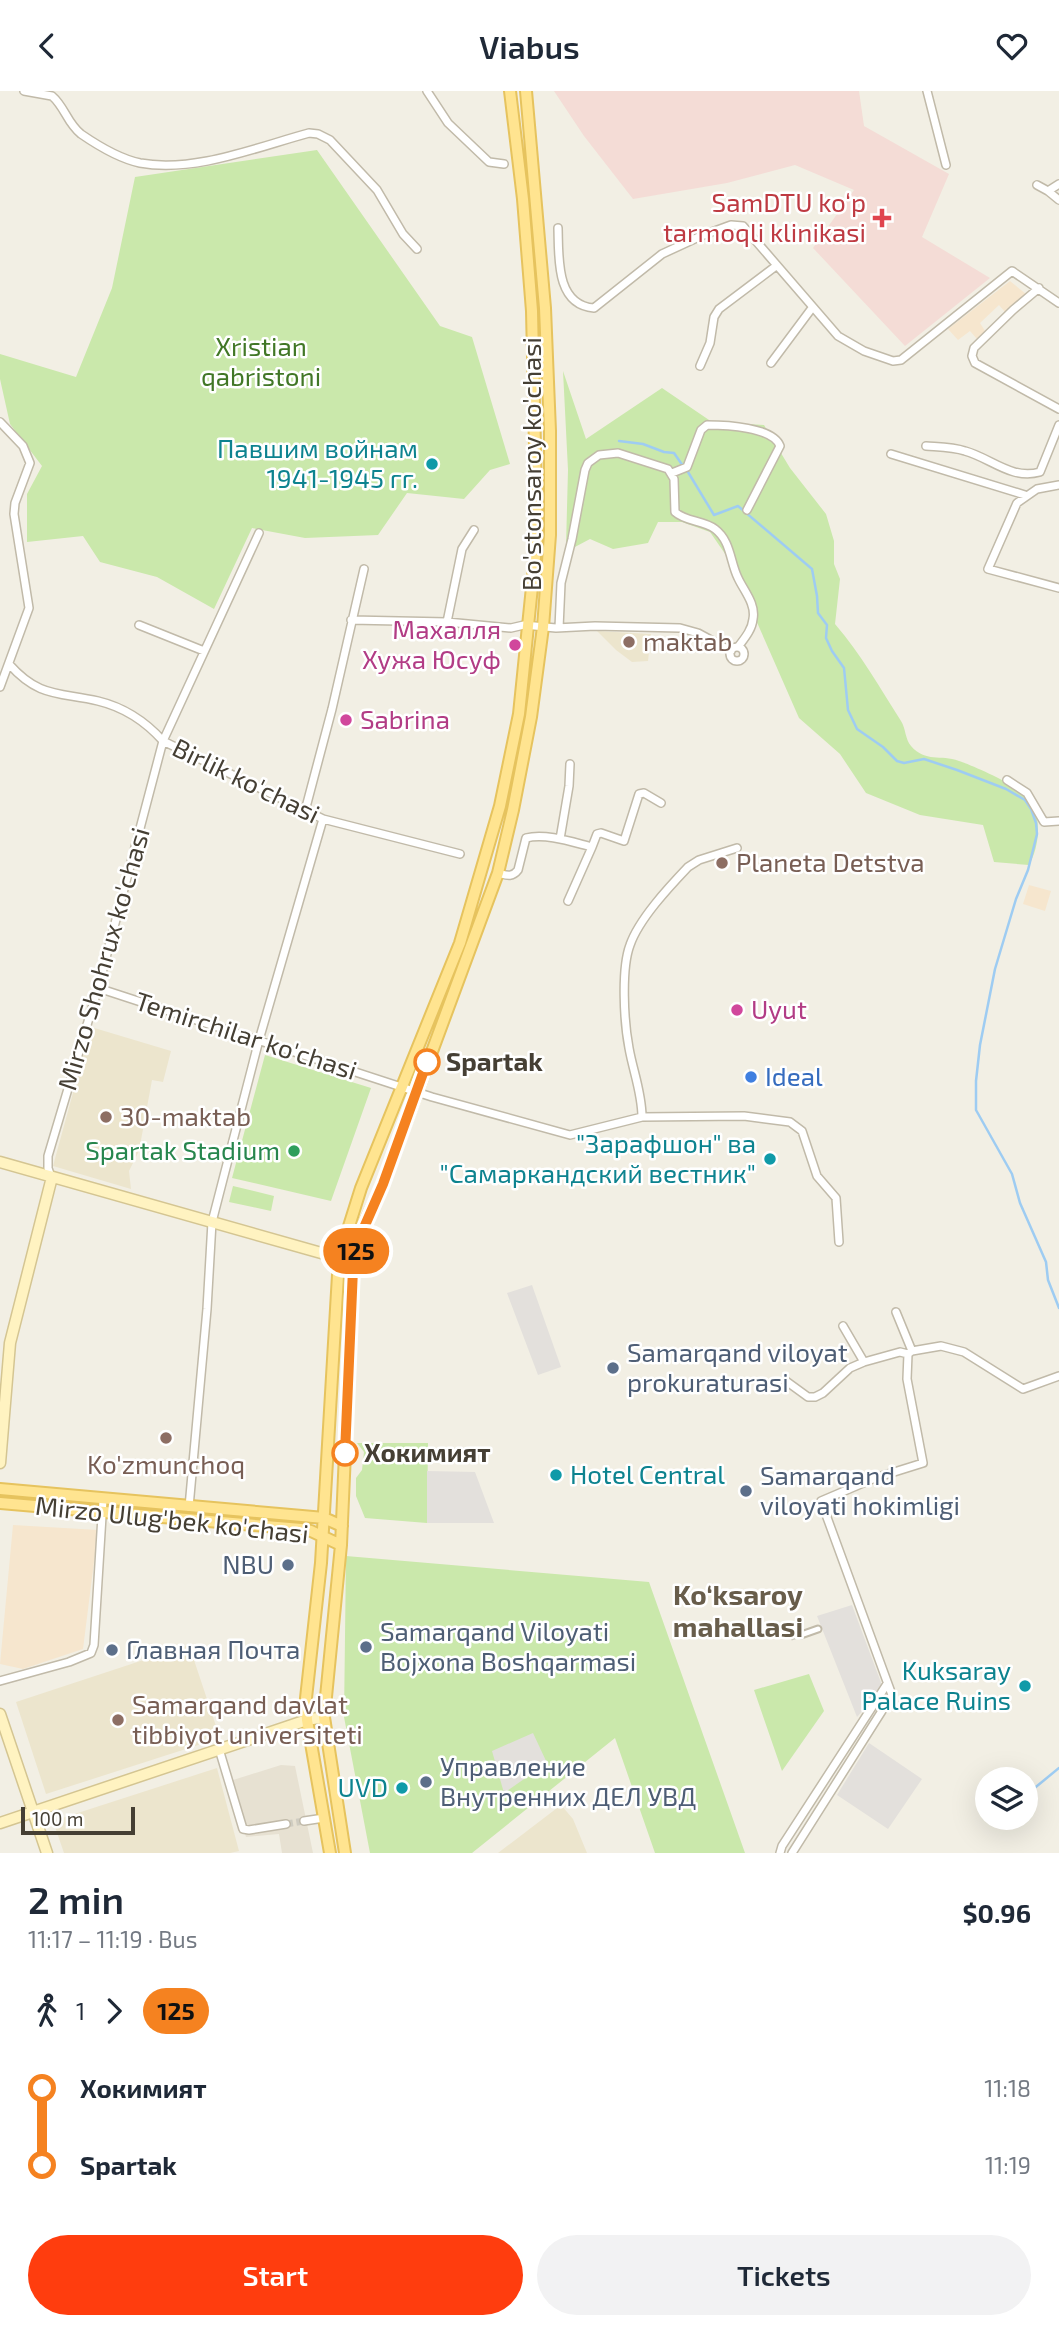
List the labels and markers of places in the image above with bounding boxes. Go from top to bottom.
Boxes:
place label: SamDTU ko‘p tarmoqli klinikasi [663,186,866,247]
marker: SamDTU ko‘p tarmoqli klinikasi [872,208,892,228]
place label: Павшим войнам 1941-1945 гг. [217,432,418,493]
marker: Павшим войнам 1941-1945 гг. [424,456,440,472]
place label: Махалля Хужа Юсуф [362,613,501,675]
place label: maktab [643,625,732,656]
marker: maktab [621,634,637,650]
marker: Махалля Хужа Юсуф [507,637,523,653]
place label: Sabrina [360,703,450,734]
marker: Sabrina [338,712,354,728]
place label: Planeta Detstva [736,846,925,877]
marker: Planeta Detstva [714,855,730,871]
place label: Uyut [751,993,807,1024]
marker: Uyut [729,1002,745,1018]
place label: Spartak [446,1045,543,1076]
marker: Spartak [414,1049,440,1075]
place label: Ideal [765,1060,823,1091]
marker: Ideal [743,1069,759,1085]
place label: 30-maktab [120,1100,251,1131]
marker: 30-maktab [98,1109,114,1125]
place label: "Зарафшон" ва "Самаркандский вестник" [440,1127,756,1188]
place label: Spartak Stadium [85,1134,280,1165]
marker: Spartak Stadium [286,1143,302,1159]
marker: "Зарафшон" ва "Самаркандский вестник" [762,1151,778,1167]
place label: Samarqand viloyat prokuraturasi [627,1336,848,1397]
marker: Samarqand viloyat prokuraturasi [605,1360,621,1376]
marker: Ko'zmunchoq [158,1430,174,1446]
place label: Хокимият [364,1436,491,1467]
marker: Хокимият [332,1440,358,1466]
place label: Ko'zmunchoq [87,1448,245,1479]
place label: Hotel Central [570,1458,725,1489]
place label: Samarqand viloyati hokimligi [760,1459,960,1520]
marker: Hotel Central [548,1467,564,1483]
marker: Samarqand viloyati hokimligi [738,1483,754,1499]
place label: NBU [222,1548,274,1579]
marker: NBU [280,1557,296,1573]
place label: Samarqand Viloyati Bojxona Boshqarmasi [380,1615,636,1676]
place label: Главная Почта [126,1633,300,1664]
marker: Samarqand Viloyati Bojxona Boshqarmasi [358,1639,374,1655]
marker: Главная Почта [104,1642,120,1658]
place label: Kuksaray Palace Ruins [862,1654,1011,1715]
marker: Kuksaray Palace Ruins [1017,1678,1033,1694]
place label: Samarqand davlat tibbiyot universiteti [132,1688,363,1749]
marker: Samarqand davlat tibbiyot universiteti [110,1712,126,1728]
place label: Управление Внутренних ДЕЛ УВД [440,1750,696,1812]
place label: UVD [338,1771,388,1802]
marker: Управление Внутренних ДЕЛ УВД [418,1774,434,1790]
marker: UVD [394,1780,410,1796]

